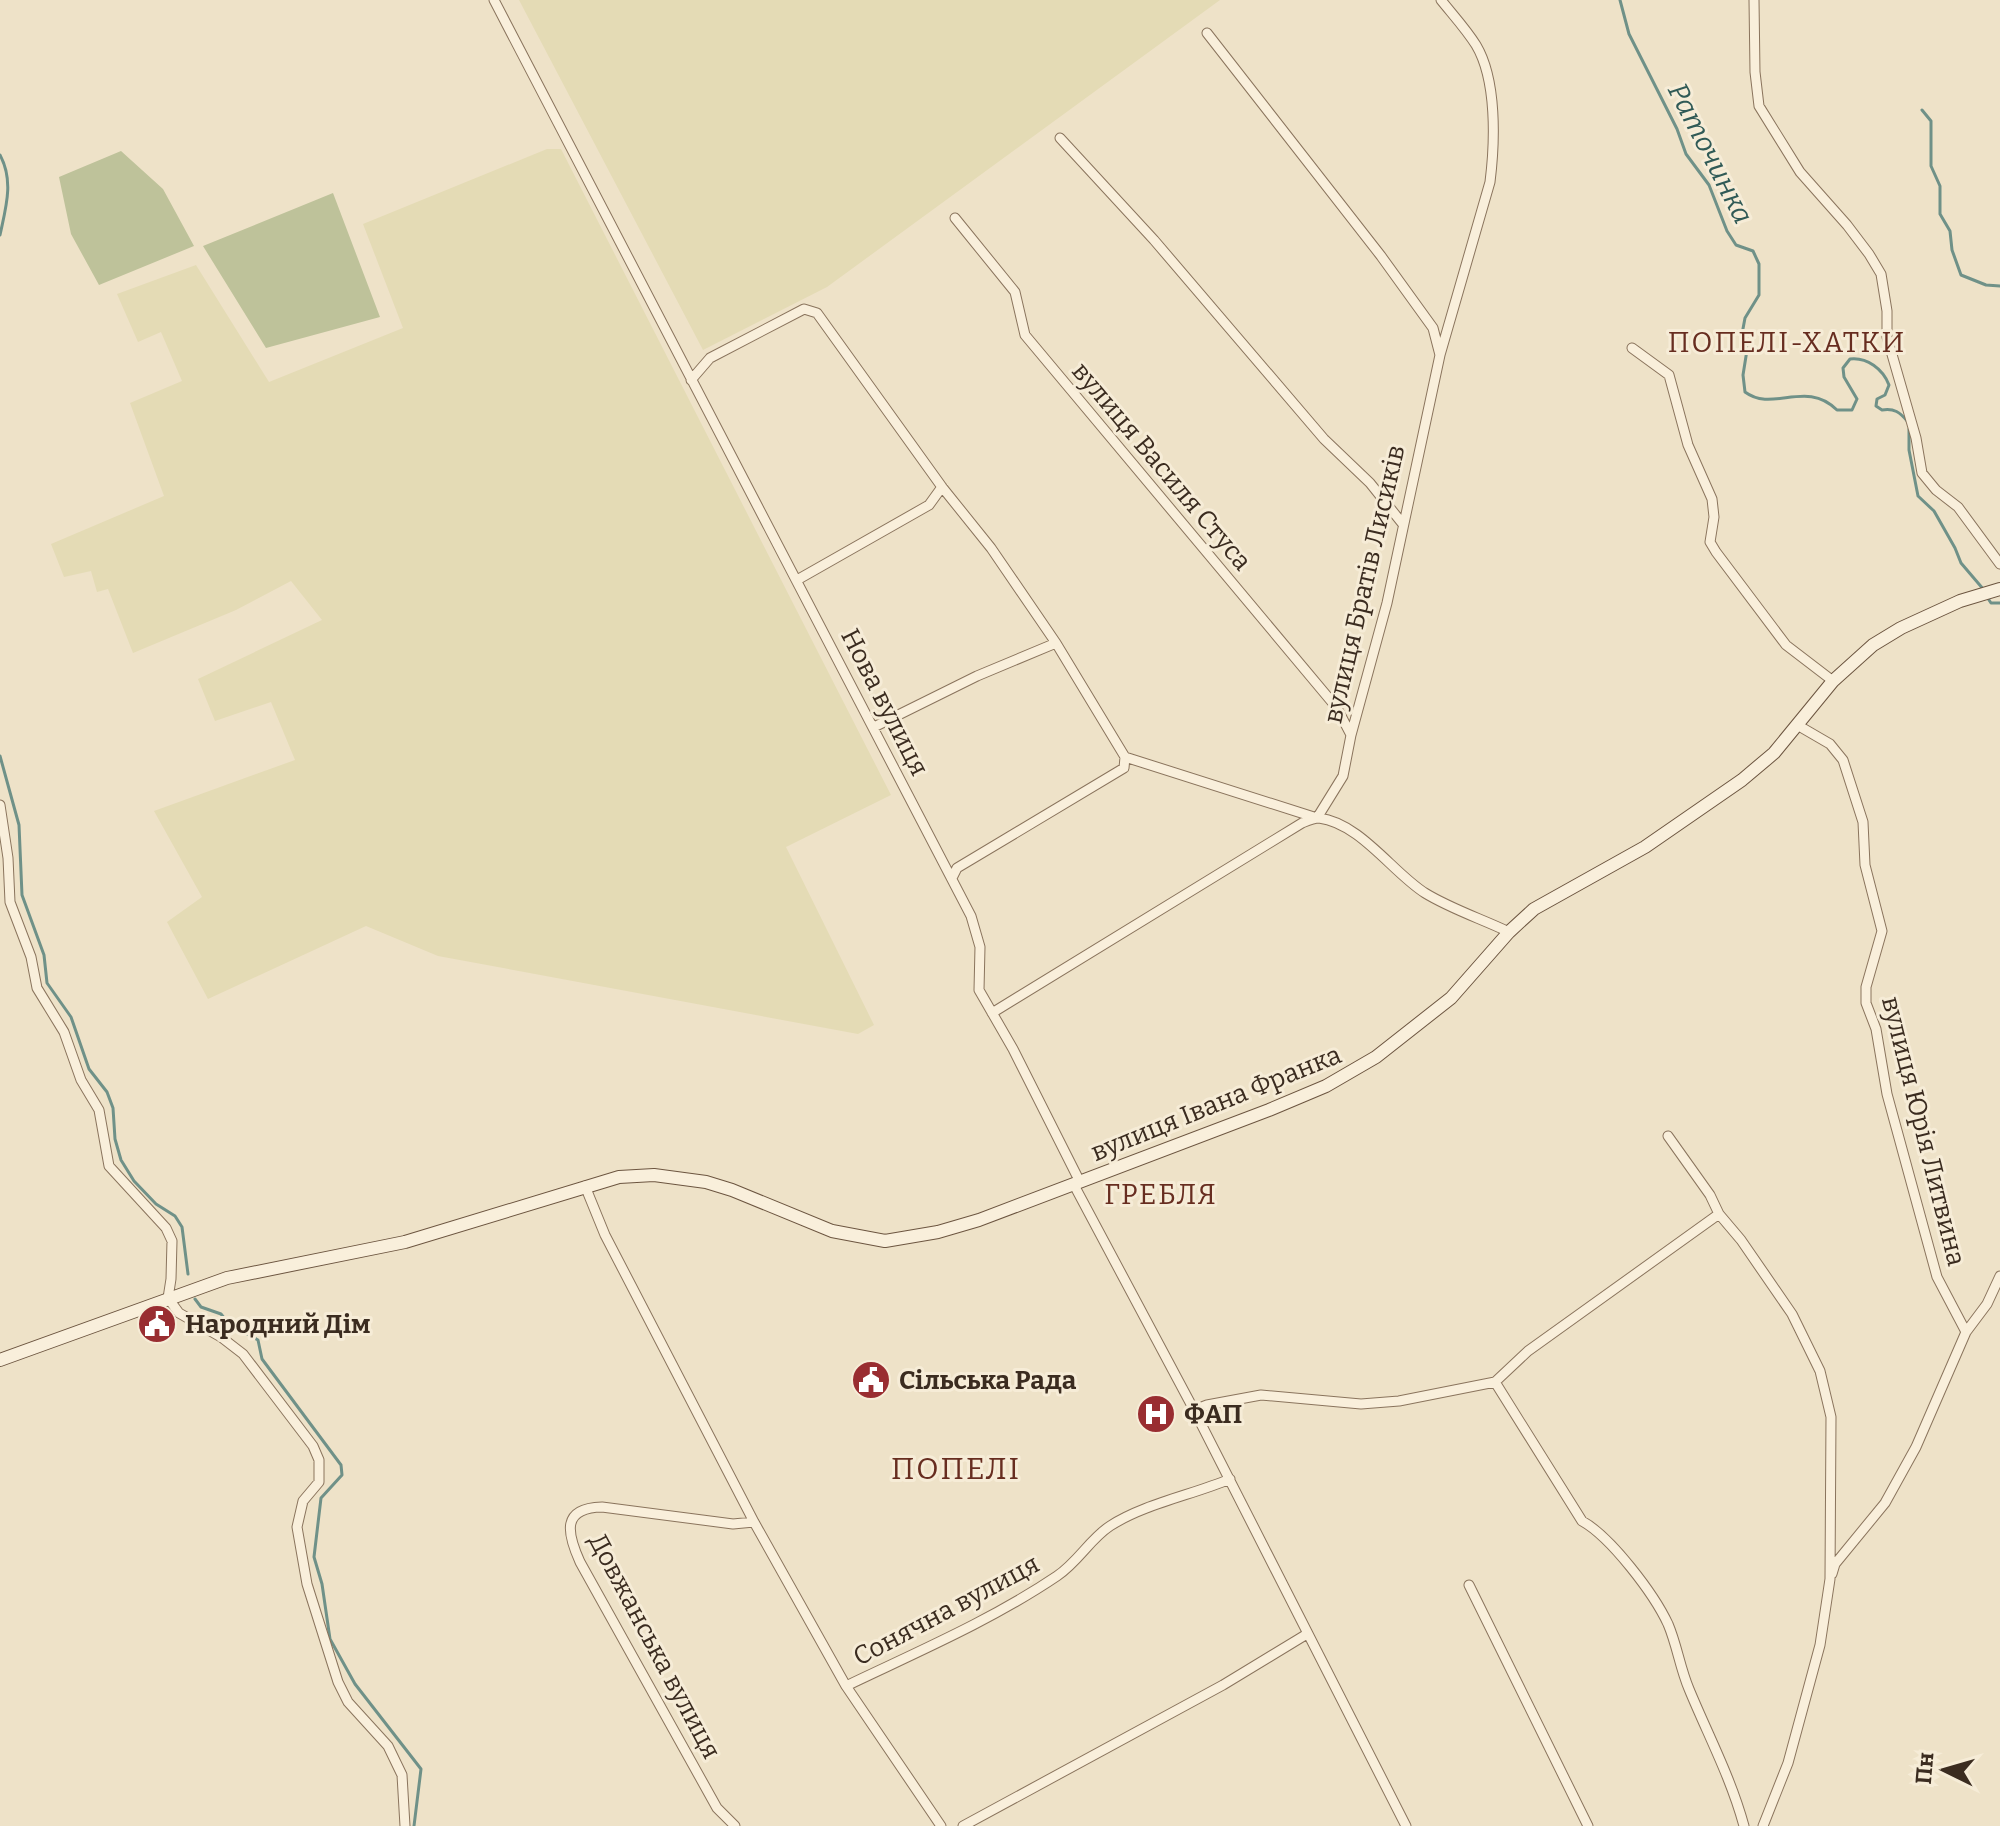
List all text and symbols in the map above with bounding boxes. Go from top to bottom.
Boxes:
water label: Раточинка [1661,77,1760,229]
district label: ПОПЕЛІ-ХАТКИ [1668,326,1906,359]
street label: вулиця Василя Стуса [1065,356,1258,577]
street label: вулиця Братів Лисиків [1317,442,1412,726]
street label: Нова вулиця [834,624,935,781]
street label: вулиця Юрія Литвина [1875,993,1972,1269]
street label: вулиця Івана Франка [1087,1039,1346,1168]
district label: ГРЕБЛЯ [1104,1178,1218,1211]
public building icon: Народний Дім [136,1303,178,1345]
place label: Народний Дім [185,1309,371,1340]
public building icon: Сільська Рада [850,1359,892,1401]
place label: Сільська Рада [899,1365,1077,1396]
hospital icon: ФАП [1135,1393,1177,1435]
place label: ФАП [1184,1399,1243,1430]
district label: ПОПЕЛІ [891,1451,1021,1487]
street label: Довжанська вулиця [582,1528,727,1764]
street label: Сонячна вулиця [848,1548,1044,1672]
north arrow [1904,1730,1984,1810]
text: Пн [1910,1751,1939,1785]

